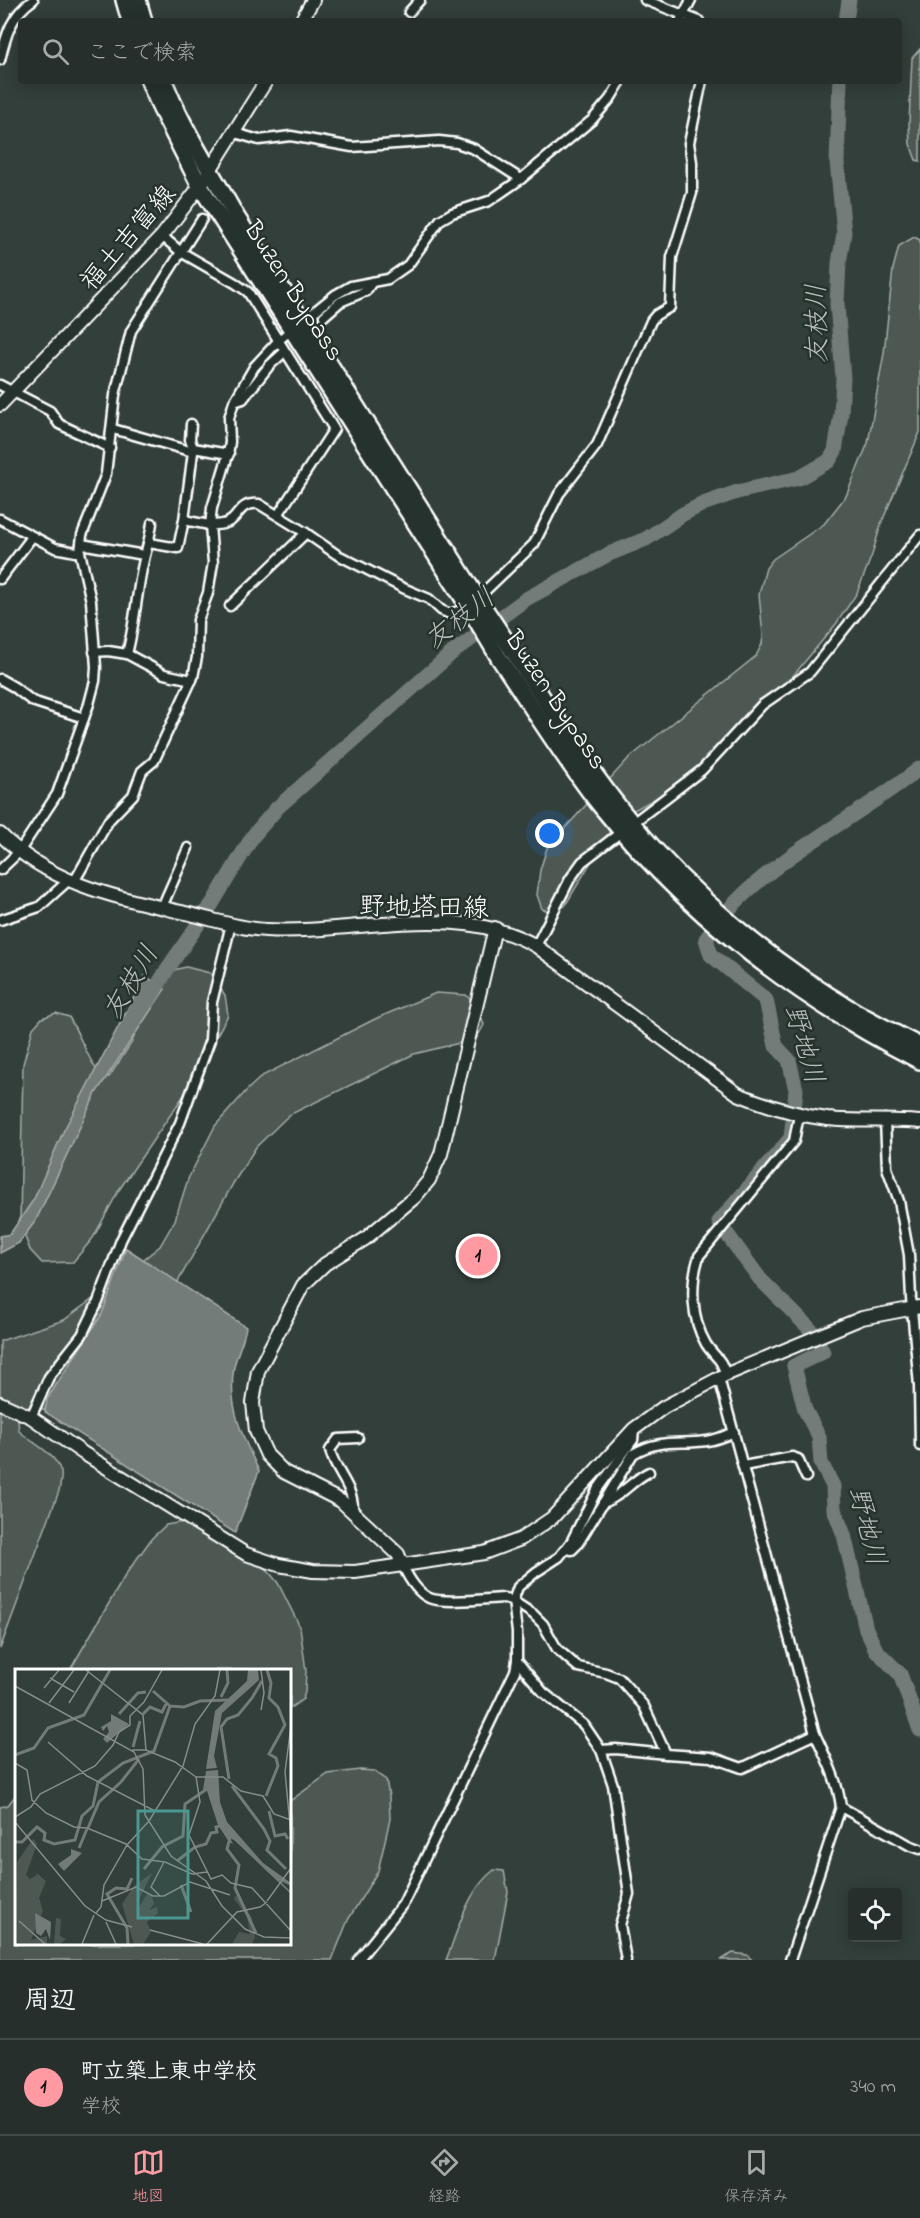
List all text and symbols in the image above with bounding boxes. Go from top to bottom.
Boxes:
search box [18,18,902,84]
icon: search [39,35,72,68]
text: ここで検索 [87,38,197,70]
street label: 福土吉富線 [72,177,186,300]
street label: Buzen Bypass [232,213,352,369]
water label: 友枝川 [798,283,839,365]
water label: 友枝川 [417,580,504,660]
street label: Buzen Bypass [493,623,615,778]
your location [535,819,564,848]
street label: 野地塔田線 [359,889,489,929]
water label: 友枝川 [95,939,170,1028]
water label: 野地川 [773,1000,833,1089]
pin: 1 [458,1234,498,1278]
water label: 野地川 [837,1483,894,1571]
inset map [15,1669,291,1945]
map controls [848,1888,902,1942]
button: locate [848,1888,902,1942]
text: 周辺 [24,1983,76,2021]
text: 町立築上東中学校 [81,2057,257,2089]
text: 1 [40,2073,47,2102]
text: 340 m [850,2073,896,2102]
text: 学校 [81,2093,121,2122]
tab: 地図 [132,2146,165,2209]
tab: 経路 [428,2146,461,2209]
tab: 保存済み [724,2146,788,2209]

